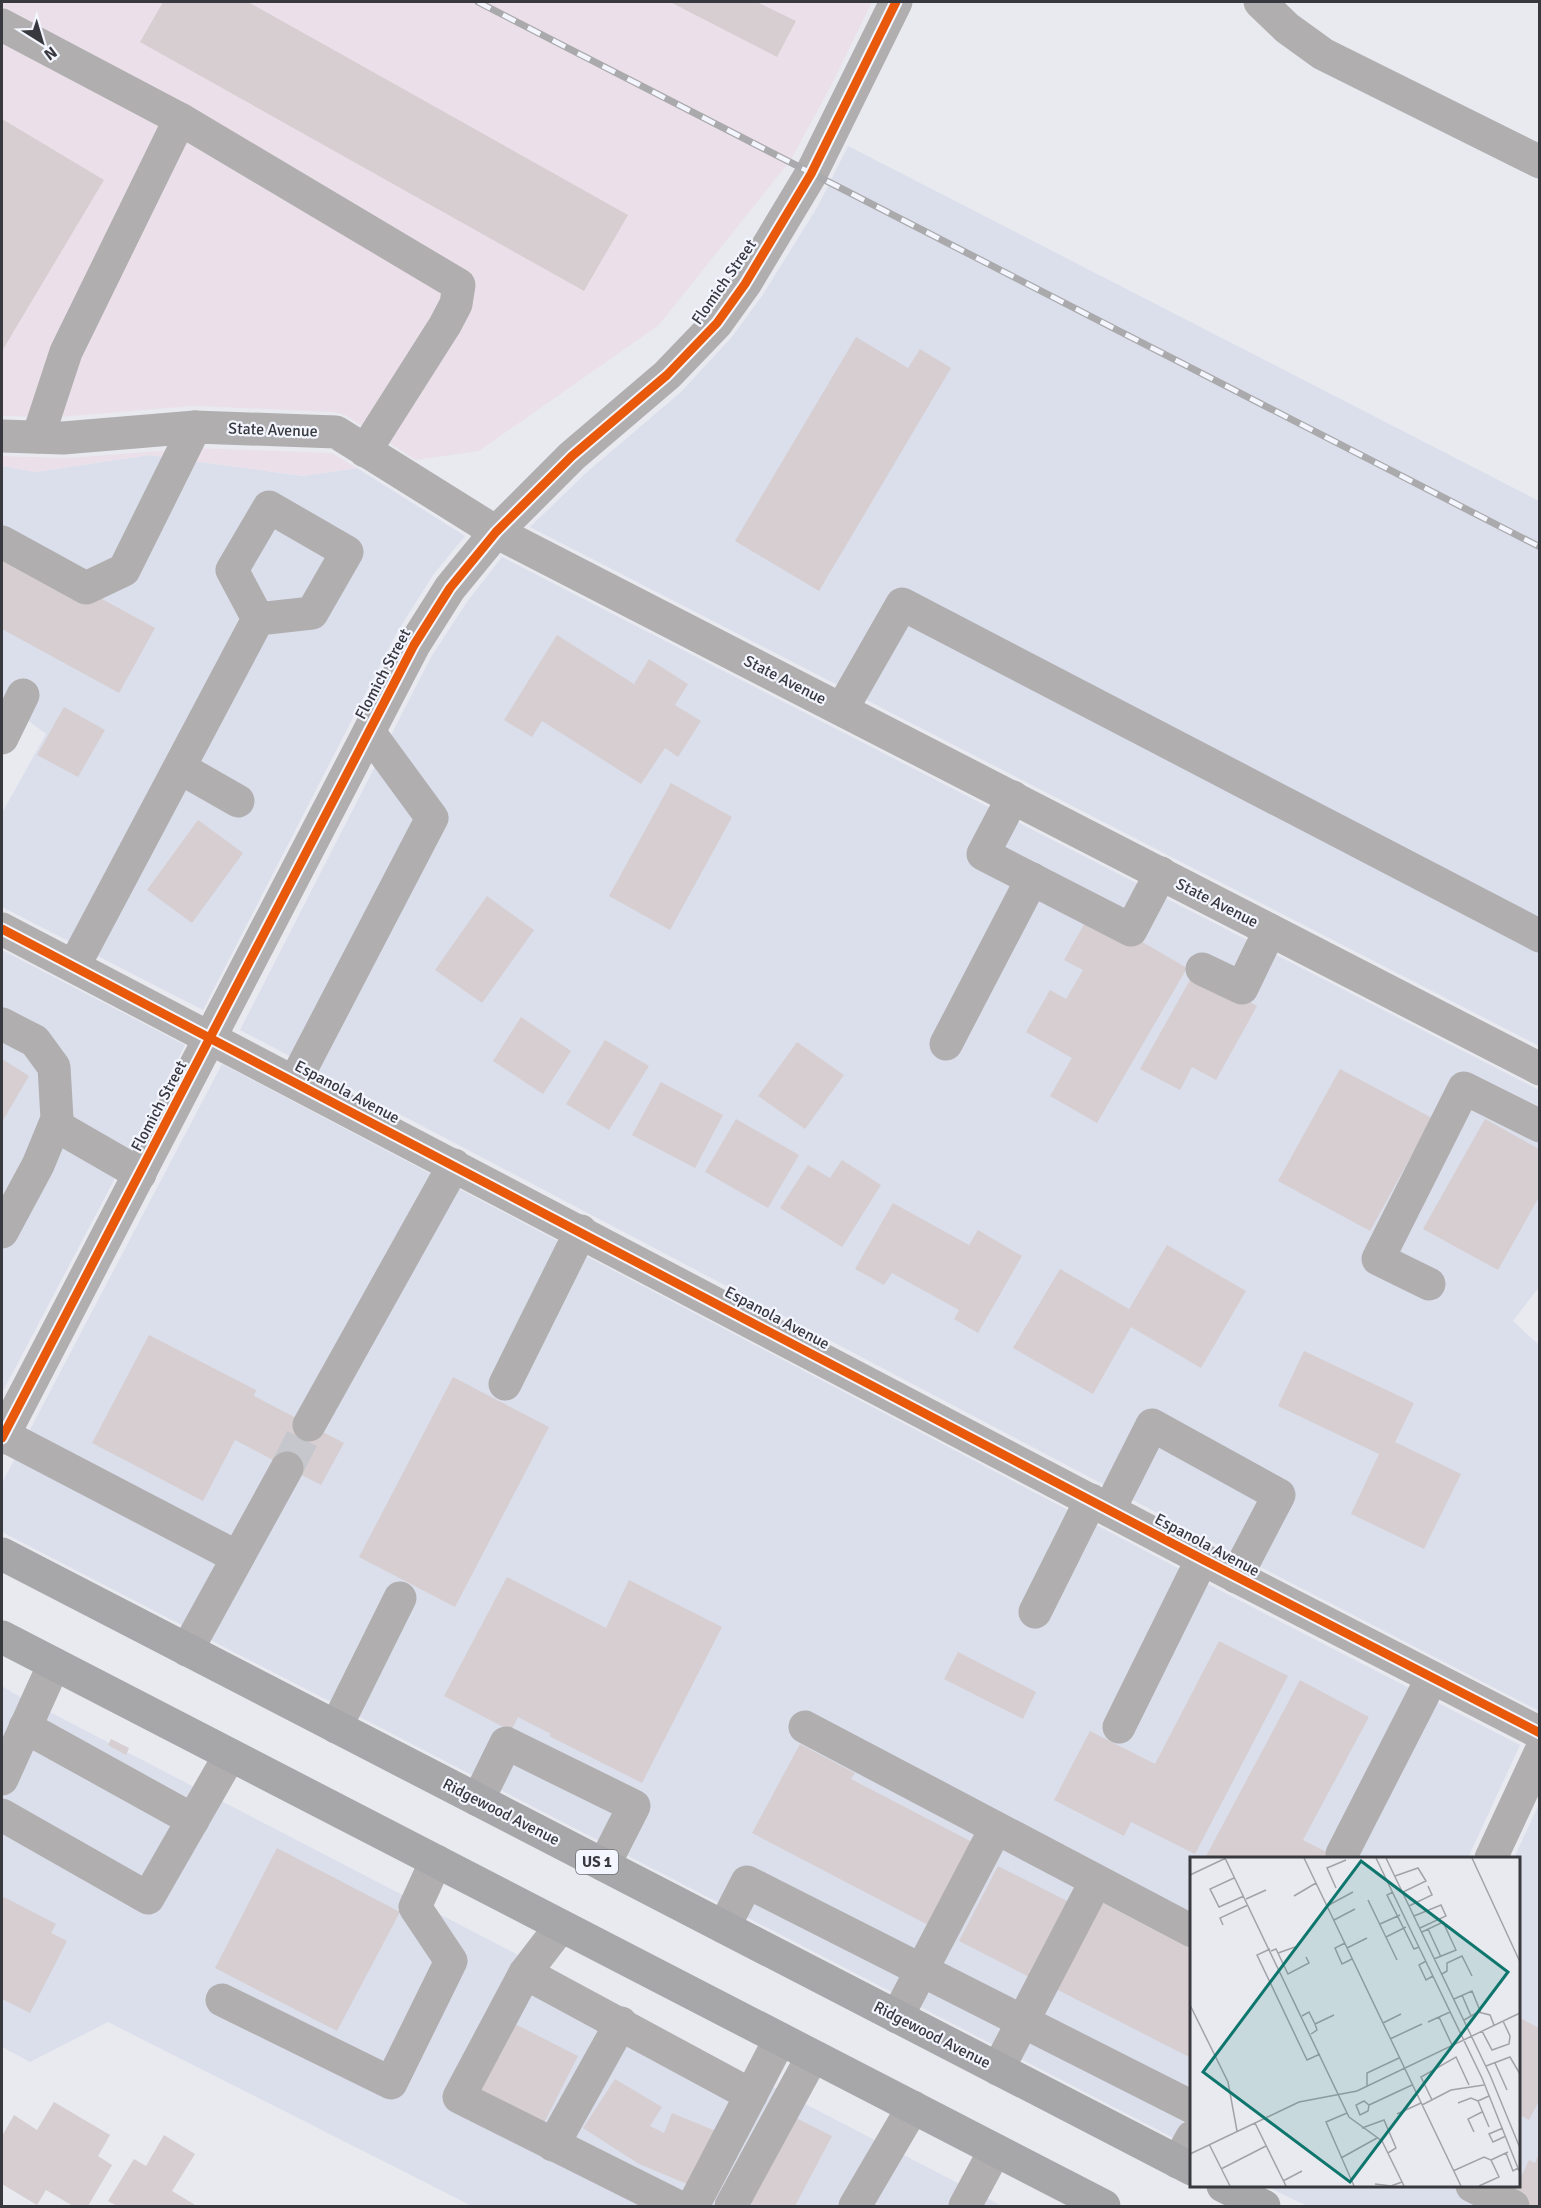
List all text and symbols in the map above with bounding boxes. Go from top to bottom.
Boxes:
north arrow [12,12,72,72]
text: N [40,42,61,65]
street label: Flomich Street [687,235,761,329]
street label: State Avenue [228,418,318,442]
street label: Flomich Street [351,625,415,723]
street label: State Avenue [741,651,829,709]
street label: State Avenue [1173,874,1261,932]
street label: Espanola Avenue [291,1056,403,1128]
street label: Flomich Street [127,1057,191,1155]
street label: Espanola Avenue [721,1282,833,1354]
street label: Espanola Avenue [1151,1509,1263,1581]
street label: Ridgewood Avenue [439,1774,563,1850]
road number: US 1 [576,1850,618,1874]
inset map [1190,1857,1520,2187]
street label: Ridgewood Avenue [870,1997,994,2073]

